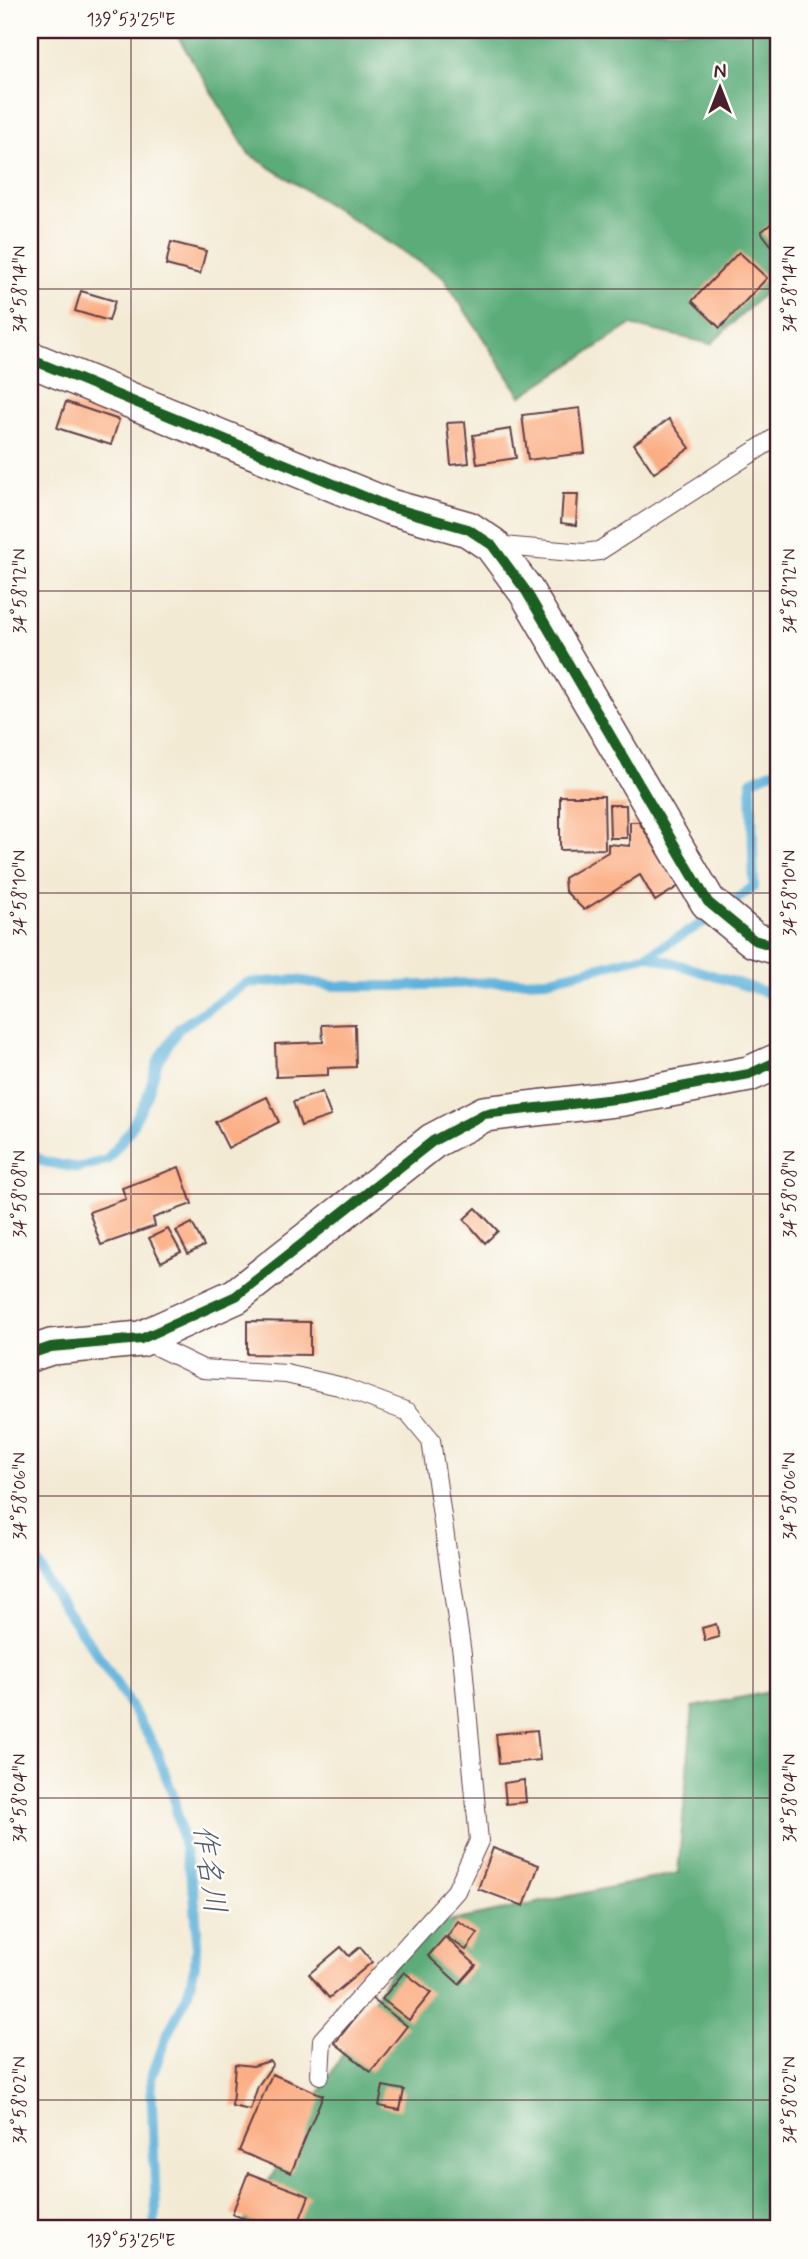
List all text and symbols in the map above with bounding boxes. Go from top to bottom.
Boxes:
text: 139°53'25"E [87,8,175,32]
north arrow [686,52,756,122]
text: N [714,60,726,85]
text: 34°58'14"N [8,245,32,333]
text: 34°58'14"N [778,245,802,333]
text: 34°58'12"N [8,548,32,634]
text: 34°58'12"N [778,548,802,634]
text: 34°58'10"N [8,850,32,936]
text: 34°58'10"N [778,850,802,936]
text: 34°58'08"N [8,1150,32,1238]
text: 34°58'08"N [778,1150,802,1238]
text: 34°58'06"N [8,1452,32,1540]
text: 34°58'06"N [778,1452,802,1540]
text: 34°58'04"N [8,1753,32,1843]
text: 34°58'04"N [778,1753,802,1843]
water label: 作名川 [183,1822,234,1916]
text: 34°58'02"N [8,2056,32,2144]
text: 34°58'02"N [778,2056,802,2144]
text: 139°53'25"E [87,2229,175,2253]

